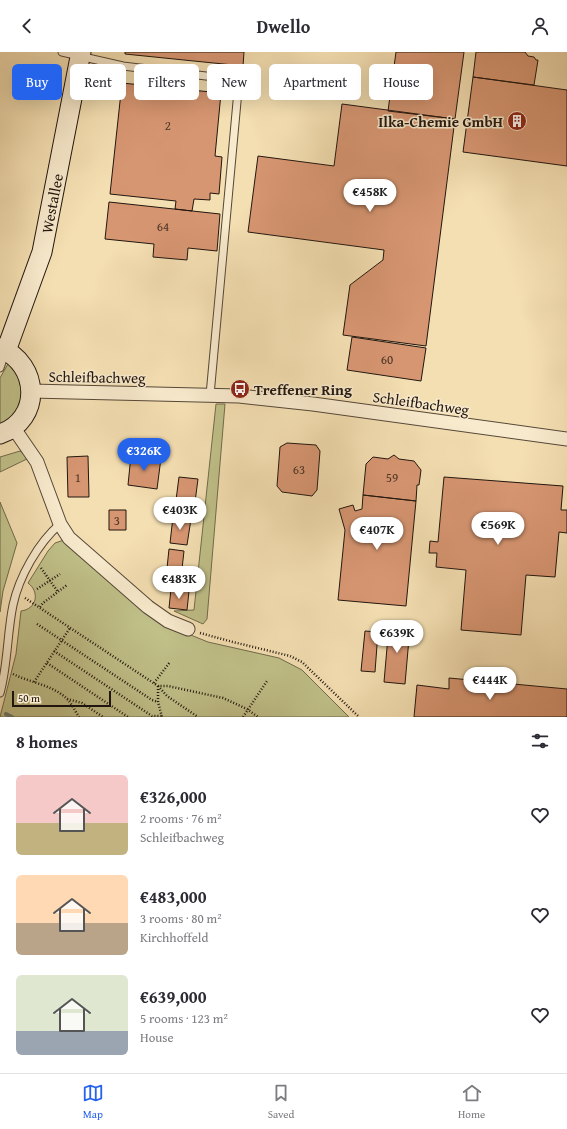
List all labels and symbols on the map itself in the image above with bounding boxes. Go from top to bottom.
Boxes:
building icon: Ilka-Chemie GmbH [506,110,528,132]
place label: Ilka-Chemie GmbH [378,111,503,132]
house number: 2 [165,116,171,135]
street label: Westallee [35,172,68,235]
pin: €458K [342,179,398,213]
house number: 64 [157,217,169,236]
house number: 60 [381,350,393,369]
street label: Schleifbachweg [48,366,146,388]
bus stop icon: Treffener Ring [229,378,251,400]
place label: Treffener Ring [254,379,352,400]
street label: Schleifbachweg [372,386,471,420]
pin: €326K [116,438,172,472]
house number: 63 [293,460,305,479]
house number: 1 [75,468,81,487]
house number: 59 [386,468,398,487]
pin: €403K [152,497,208,531]
house number: 3 [114,511,120,530]
pin: €569K [470,512,526,546]
pin: €407K [349,517,405,551]
pin: €483K [151,566,207,600]
pin: €639K [369,620,425,654]
pin: €444K [462,667,518,701]
scale bar [12,689,111,708]

